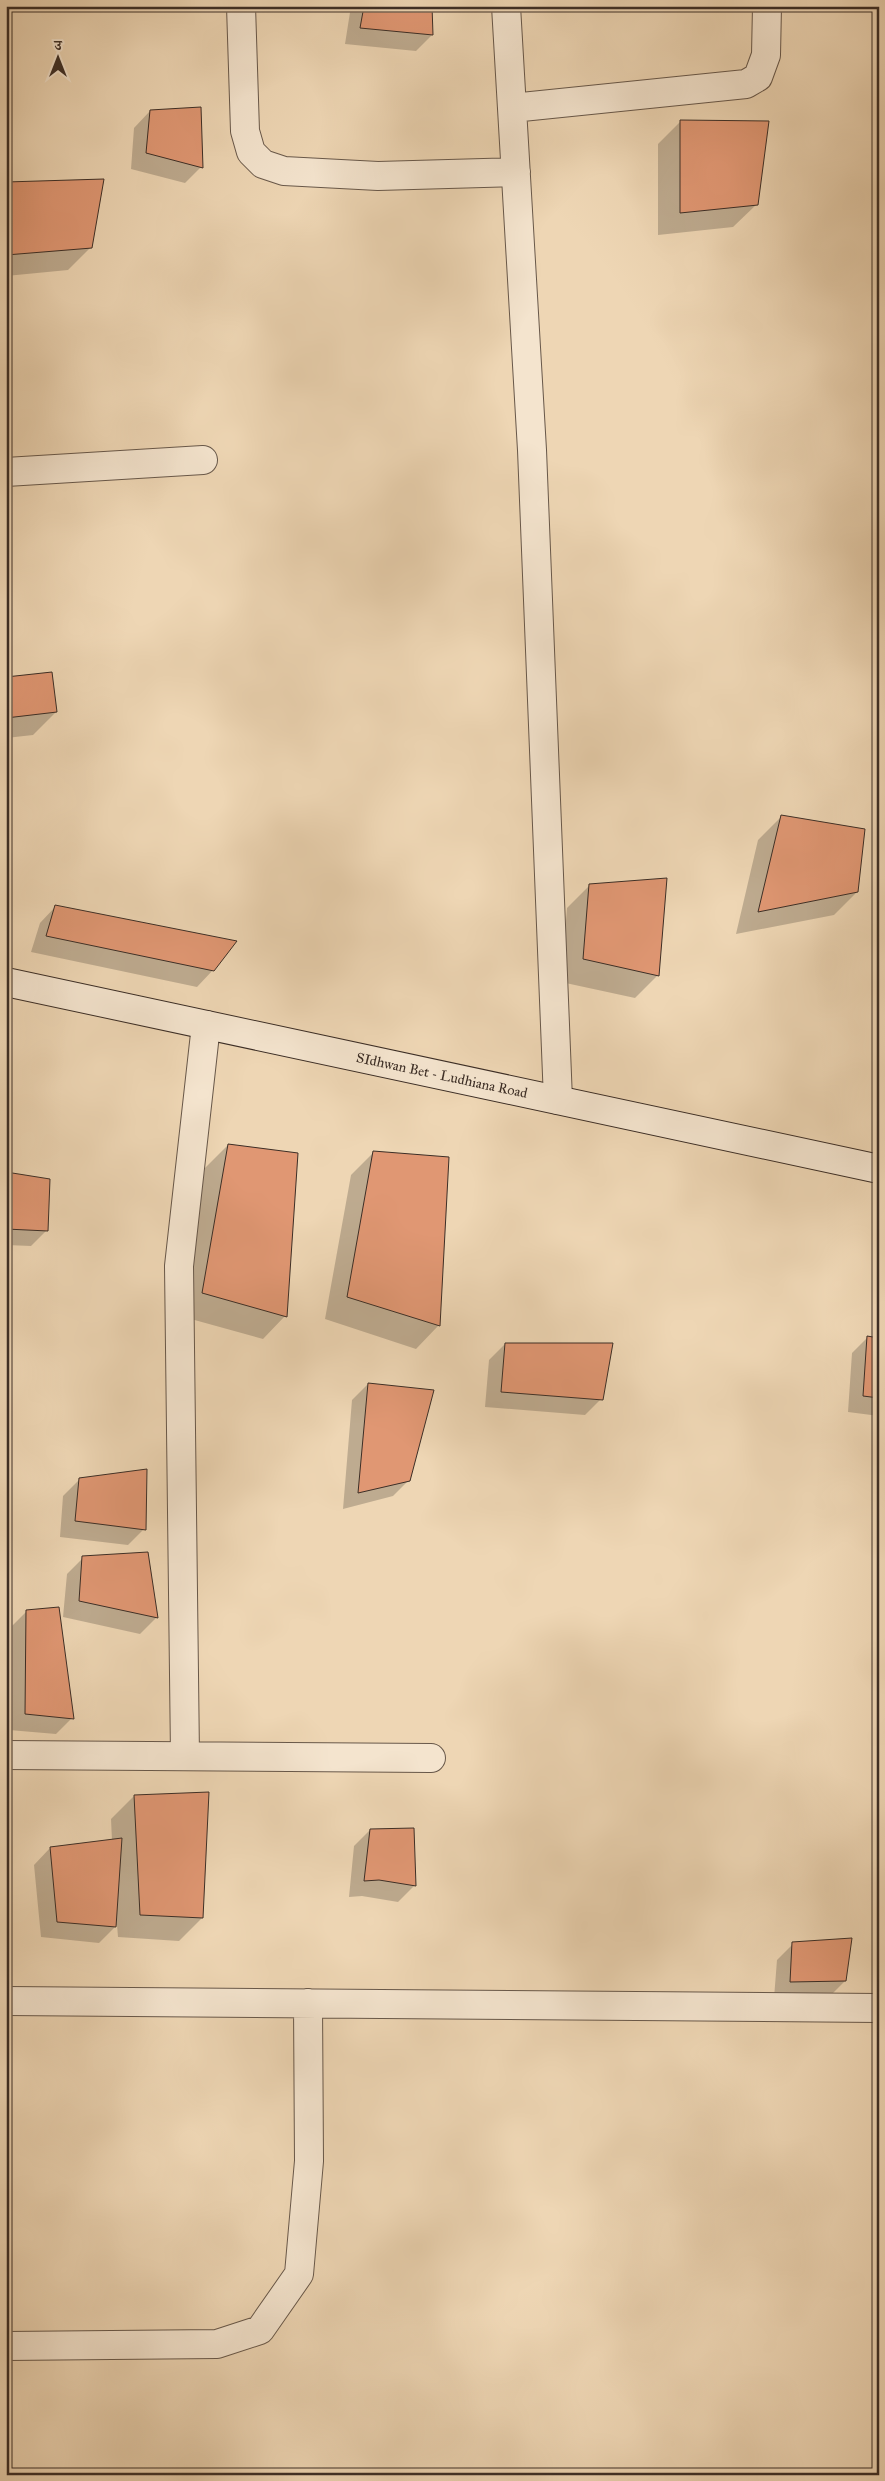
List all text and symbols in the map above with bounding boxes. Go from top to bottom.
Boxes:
north arrow [32,32,82,82]
text: उ [53,37,62,54]
street label: SIdhwan Bet - Ludhiana Road [355,1049,529,1102]

